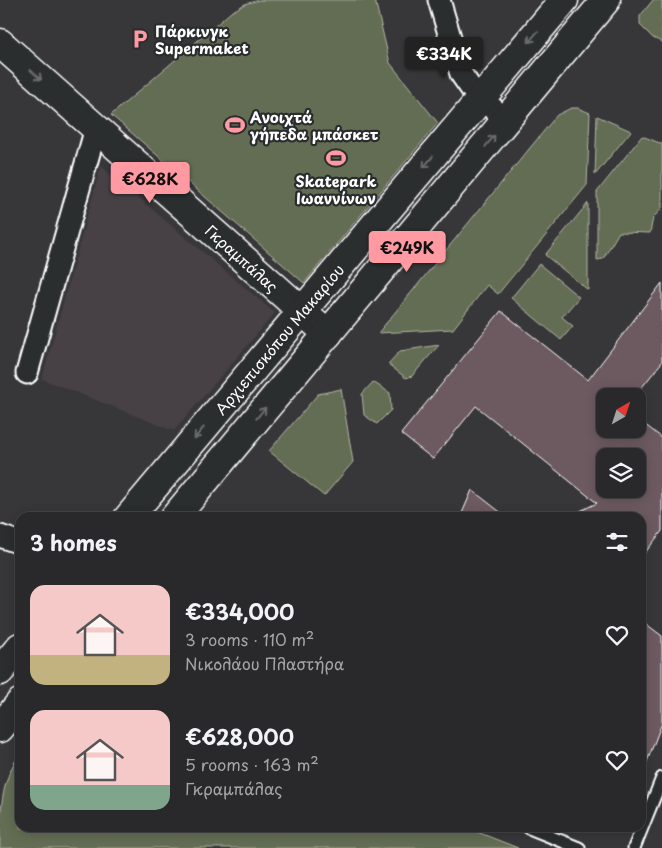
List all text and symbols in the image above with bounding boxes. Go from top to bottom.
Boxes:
place label: Πάρκινγκ Supermaket [155,19,249,59]
parking icon: Πάρκινγκ Supermaket [129,28,151,50]
one-way arrow [527,31,539,44]
pin: €334K [409,36,479,79]
text: €334K [416,41,472,65]
one-way arrow [30,69,43,81]
place label: Ανοιχτά γήπεδα μπάσκετ [250,105,379,145]
sports icon: Ανοιχτά γήπεδα μπάσκετ [224,114,246,136]
one-way arrow [484,135,495,148]
sports icon: Skatepark Ιωαννίνων [325,147,347,169]
one-way arrow [423,155,434,168]
pin: €628K [115,162,185,204]
text: €628K [122,166,178,190]
place label: Skatepark Ιωαννίνων [295,169,377,209]
street label: Γκραμπάλας [200,219,284,297]
pin: €249K [372,230,442,273]
text: €249K [380,235,434,259]
street label: Αρχιεπισκόπου Μακαρίου [209,259,349,419]
north arrow [596,388,646,438]
map controls [596,388,646,498]
one-way arrow [256,407,267,420]
one-way arrow [194,426,205,439]
button: layers [596,448,646,498]
text: 3 homes [30,526,117,558]
icon: filters [603,528,631,556]
text: €334,000 [185,595,294,627]
icon: home [70,605,130,665]
icon: heart [603,621,631,649]
text: 3 rooms · 110 m² [185,627,314,651]
text: Νικολάου Πλαστήρα [185,651,344,675]
text: €628,000 [185,720,294,752]
icon: home [70,730,130,790]
icon: heart [603,746,631,774]
text: 5 rooms · 163 m² [185,752,319,776]
text: Γκραμπάλας [185,776,283,800]

